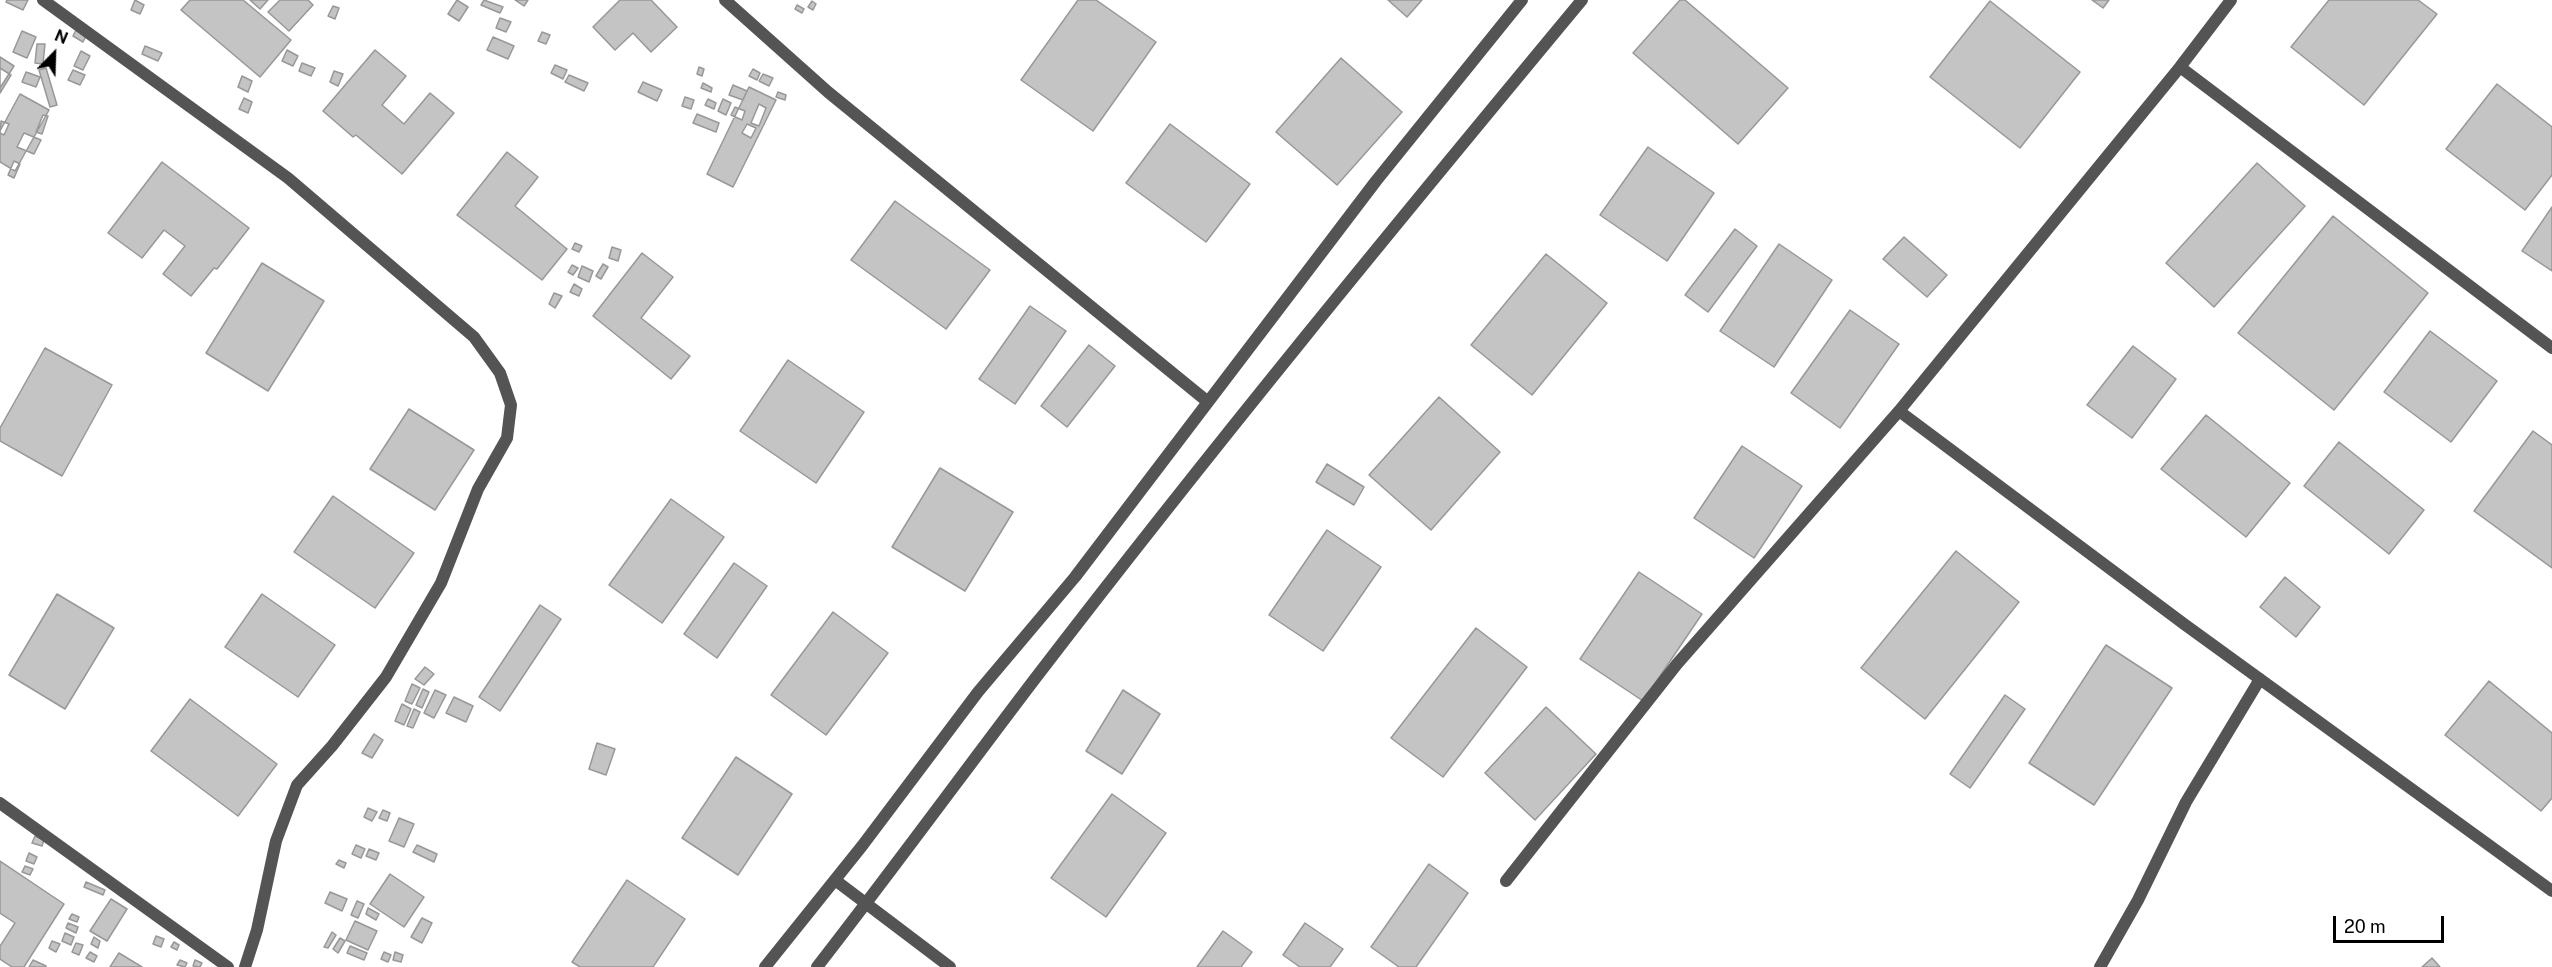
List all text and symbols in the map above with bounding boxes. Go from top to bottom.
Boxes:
north arrow [24,24,84,84]
text: N [52,26,71,48]
scale bar [2336,904,2447,942]
text: 20 m [2344,916,2386,937]

